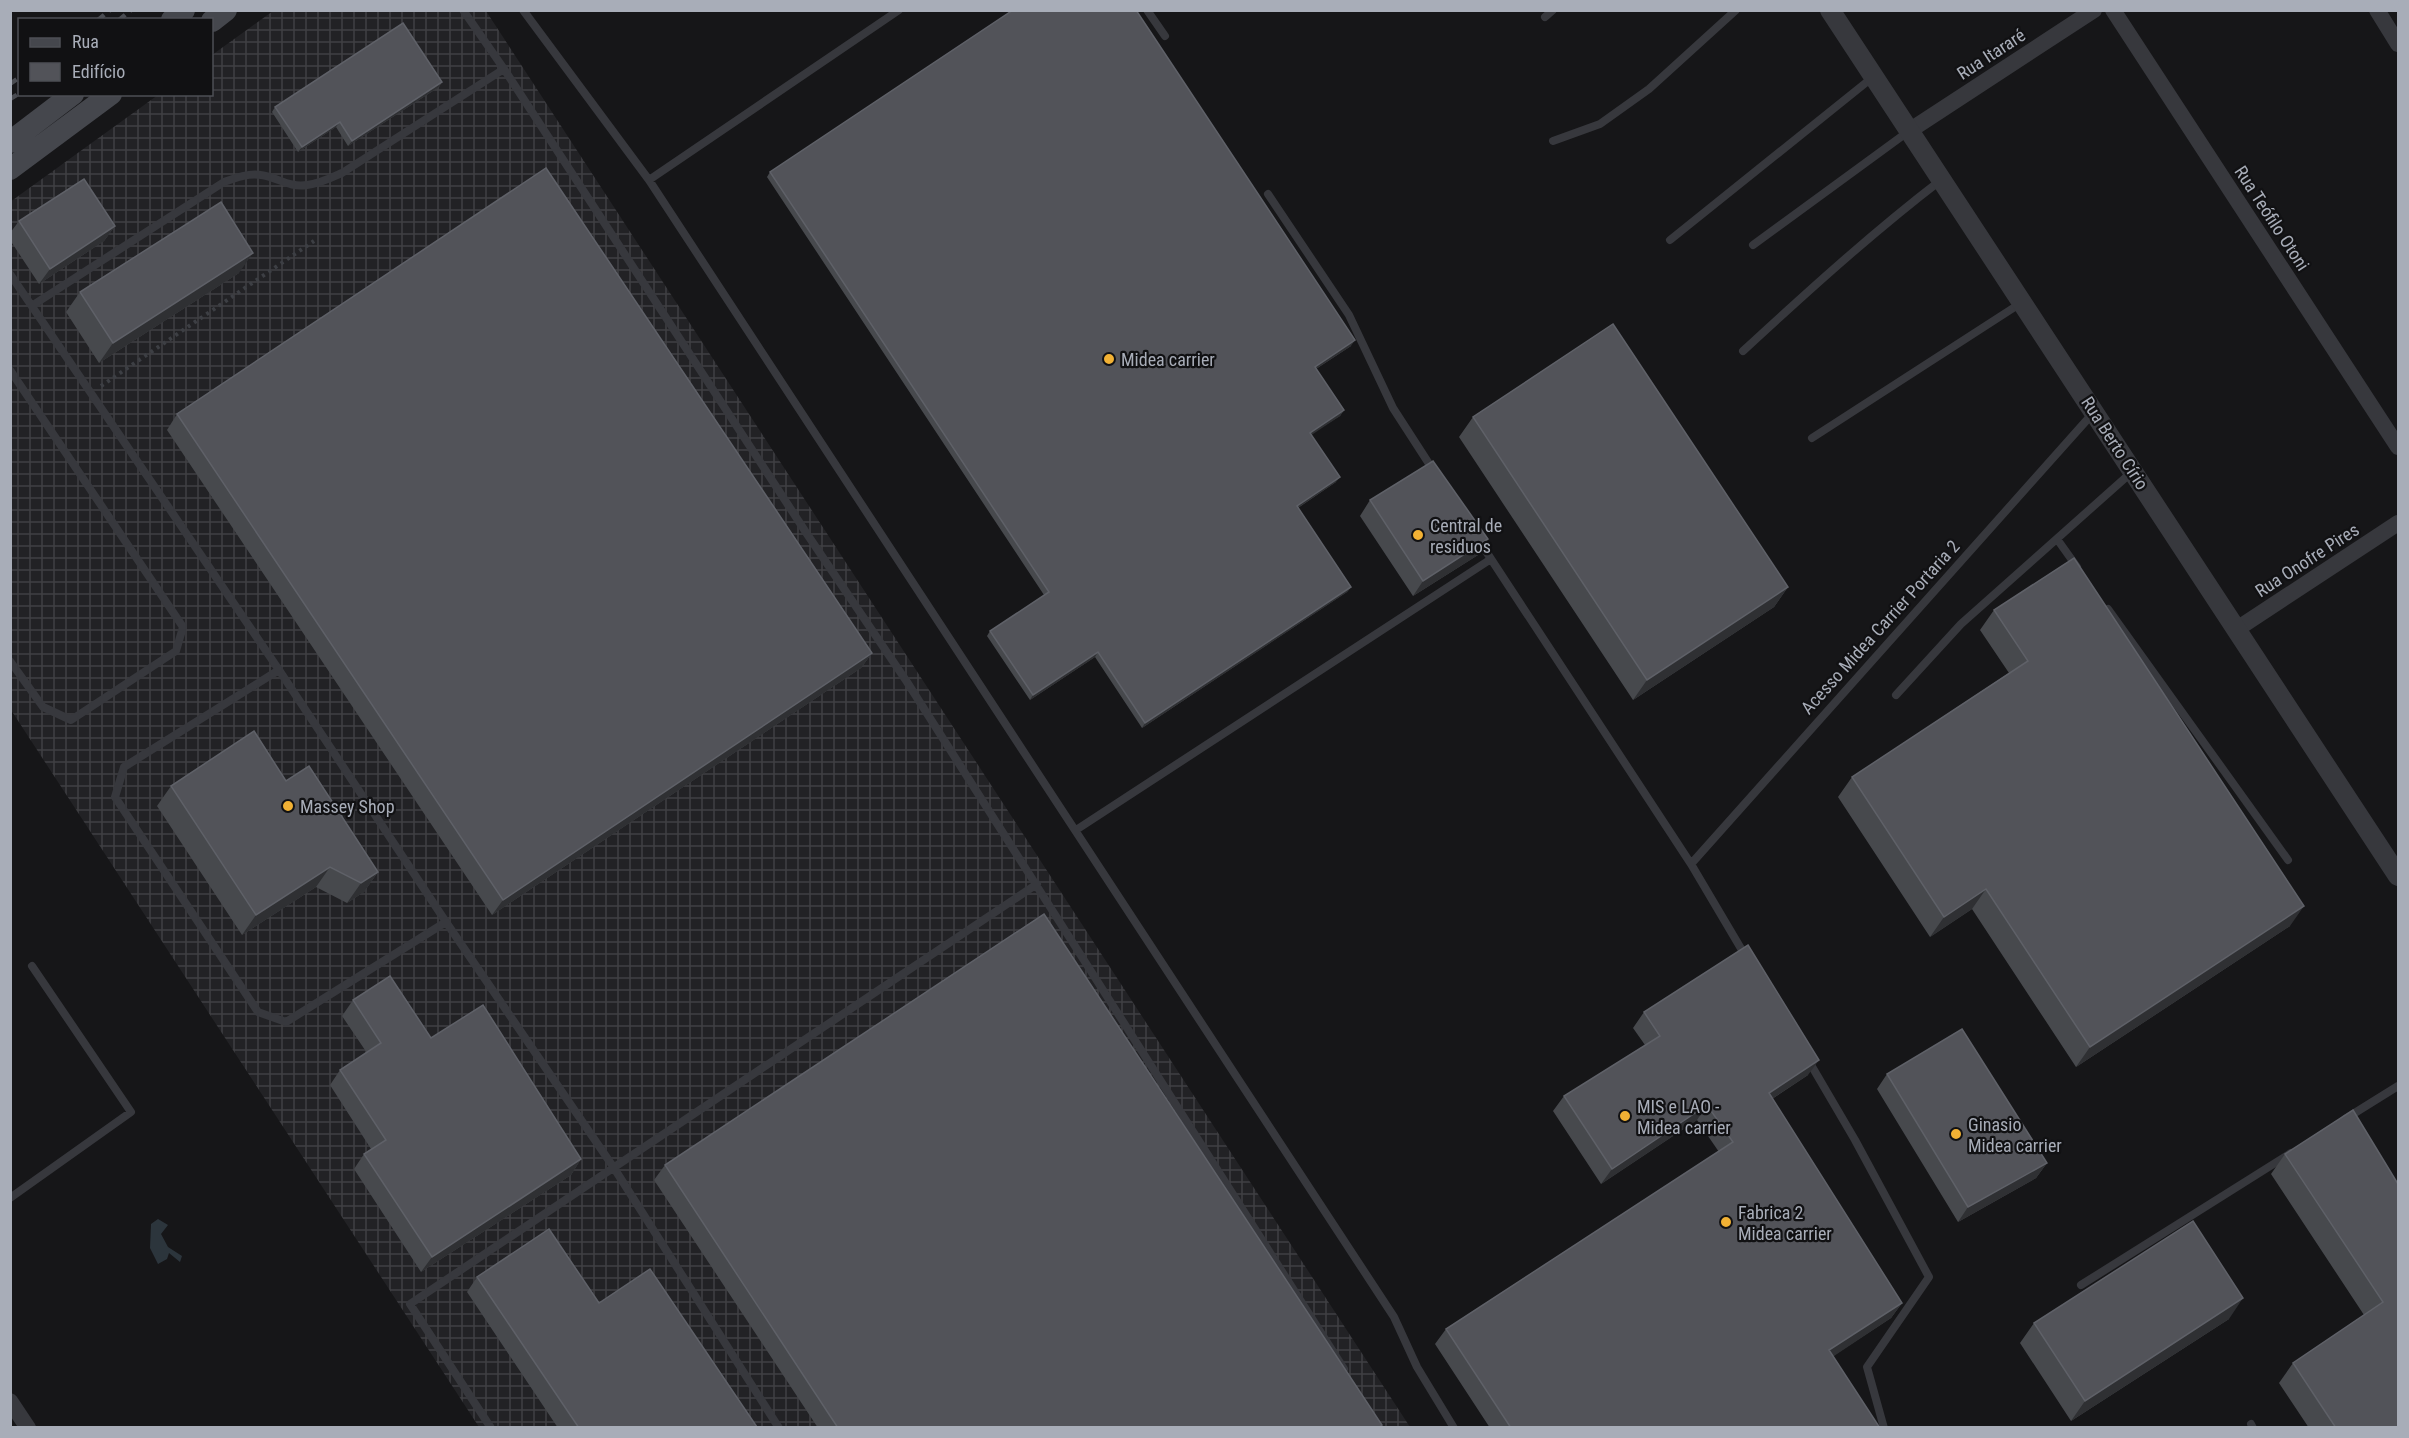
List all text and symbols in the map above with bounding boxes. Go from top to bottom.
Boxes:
legend [18,18,213,96]
street label: Rua Itararé [1953,24,2029,84]
text: Rua [72,31,99,52]
text: Edifício [72,61,125,82]
street label: Rua Teófilo Otoni [2230,162,2314,274]
place label: Midea carrier [1121,349,1215,370]
marker: Midea carrier [1102,352,1116,366]
street label: Rua Berto Círio [2077,393,2153,493]
place label: Central de residuos [1430,515,1502,557]
street label: Rua Onofre Pires [2251,519,2363,601]
marker: Central de residuos [1411,528,1425,542]
street label: Acesso Midea Carrier Portaria 2 [1796,536,1964,718]
place label: Massey Shop [300,796,395,817]
marker: Massey Shop [281,799,295,813]
place label: MIS e LAO - Midea carrier [1637,1096,1731,1138]
marker: MIS e LAO - Midea carrier [1618,1109,1632,1123]
place label: Ginasio Midea carrier [1968,1114,2062,1156]
marker: Ginasio Midea carrier [1949,1127,1963,1141]
place label: Fabrica 2 Midea carrier [1738,1202,1832,1244]
marker: Fabrica 2 Midea carrier [1719,1215,1733,1229]

